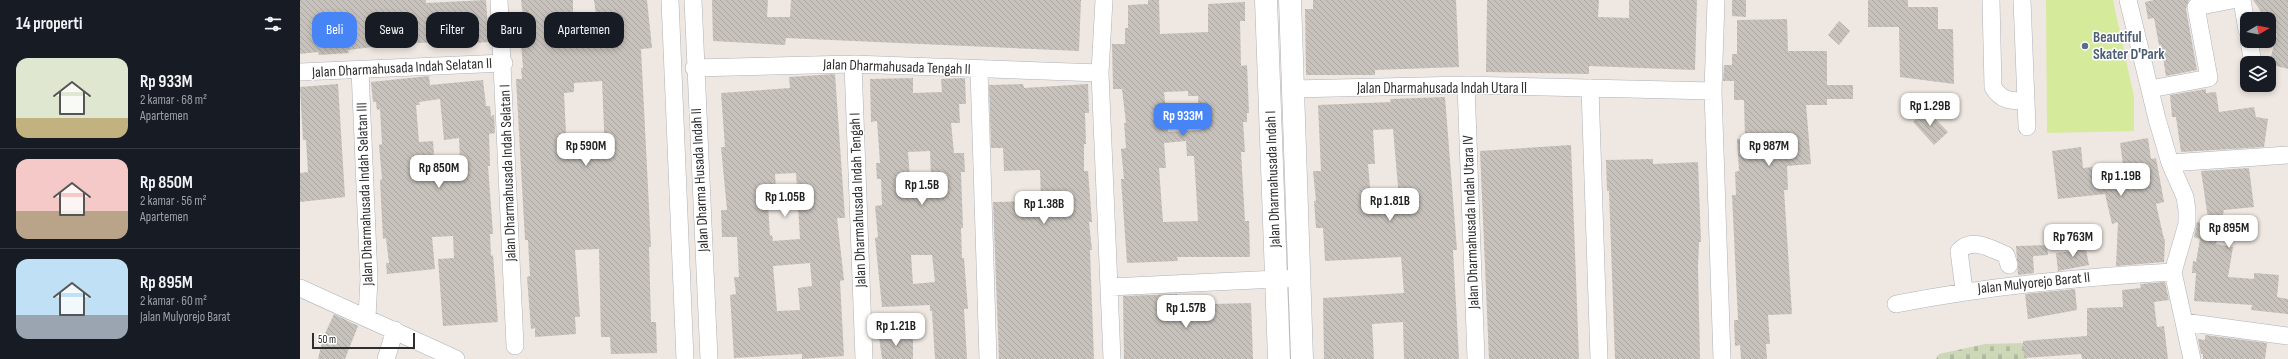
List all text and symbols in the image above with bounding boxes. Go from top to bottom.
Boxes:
chip: Beli [312,12,357,48]
chip: Sewa [365,12,418,48]
chip: Filter [426,12,479,48]
chip: Baru [487,12,536,48]
chip: Apartemen [544,12,624,48]
north arrow [2240,12,2276,48]
map controls [2240,12,2276,92]
icon: filters [262,13,284,35]
text: 14 properti [16,14,82,34]
place label: Beautiful Skater D'Park [2093,28,2165,64]
marker: Beautiful Skater D'Park [2080,41,2090,51]
street label: Jalan Dharmahusada Indah Selatan II [311,54,492,82]
street label: Jalan Dharmahusada Tengah II [822,55,971,79]
button: layers [2240,56,2276,92]
text: Rp 933M [140,72,192,92]
icon: home [48,74,96,122]
street label: Jalan Dharmahusada Indah Utara II [1356,79,1527,98]
street label: Jalan Dharmahusada Indah Selatan I [495,84,521,263]
text: 2 kamar · 68 m² [140,92,207,108]
pin: Rp 1.29B [1889,93,1971,127]
text: Rp 1.29B [1910,98,1950,114]
street label: Jalan Dharmahusada Indah Selatan III [352,102,378,287]
pin: Rp 933M [1146,103,1220,137]
text: Apartemen [140,108,188,124]
street label: Jalan Dharma Husada Indah II [687,108,713,253]
text: Rp 933M [1163,108,1203,124]
street label: Jalan Dharmahusada Indah I [1261,110,1285,249]
street label: Jalan Dharmahusada Indah Tengah I [845,112,871,289]
pin: Rp 590M [549,133,623,167]
pin: Rp 987M [1732,133,1806,167]
street label: Jalan Dharmahusada Indah Utara IV [1458,135,1484,310]
text: Rp 590M [566,138,606,154]
text: Rp 987M [1749,138,1789,154]
pin: Rp 850M [402,155,476,189]
text: Rp 850M [419,160,459,176]
pin: Rp 1.19B [2080,163,2162,197]
text: Rp 1.19B [2101,168,2141,184]
pin: Rp 1.5B [885,172,959,206]
text: Rp 850M [140,173,193,193]
icon: home [48,175,96,223]
text: Rp 1.5B [905,177,939,193]
pin: Rp 1.05B [744,184,826,218]
pin: Rp 1.81B [1349,188,1431,222]
text: Rp 1.05B [765,189,805,205]
pin: Rp 1.38B [1003,191,1085,225]
text: 2 kamar · 56 m² [140,193,207,209]
text: Rp 1.81B [1370,193,1410,209]
text: Rp 1.38B [1024,196,1064,212]
text: Apartemen [140,209,188,225]
pin: Rp 895M [2192,215,2266,249]
text: Rp 895M [2209,220,2249,236]
pin: Rp 763M [2036,224,2110,258]
text: Rp 763M [2053,229,2093,245]
street label: Jalan Mulyorejo Barat II [1976,268,2091,298]
text: Rp 895M [140,273,193,293]
icon: home [48,275,96,323]
text: 2 kamar · 60 m² [140,293,207,309]
pin: Rp 1.57B [1145,295,1227,329]
text: Rp 1.57B [1166,300,1206,316]
text: Jalan Mulyorejo Barat [140,309,230,325]
pin: Rp 1.21B [855,313,937,347]
text: Rp 1.21B [876,318,916,334]
scale bar [312,331,415,350]
text: 50 m [318,333,336,346]

